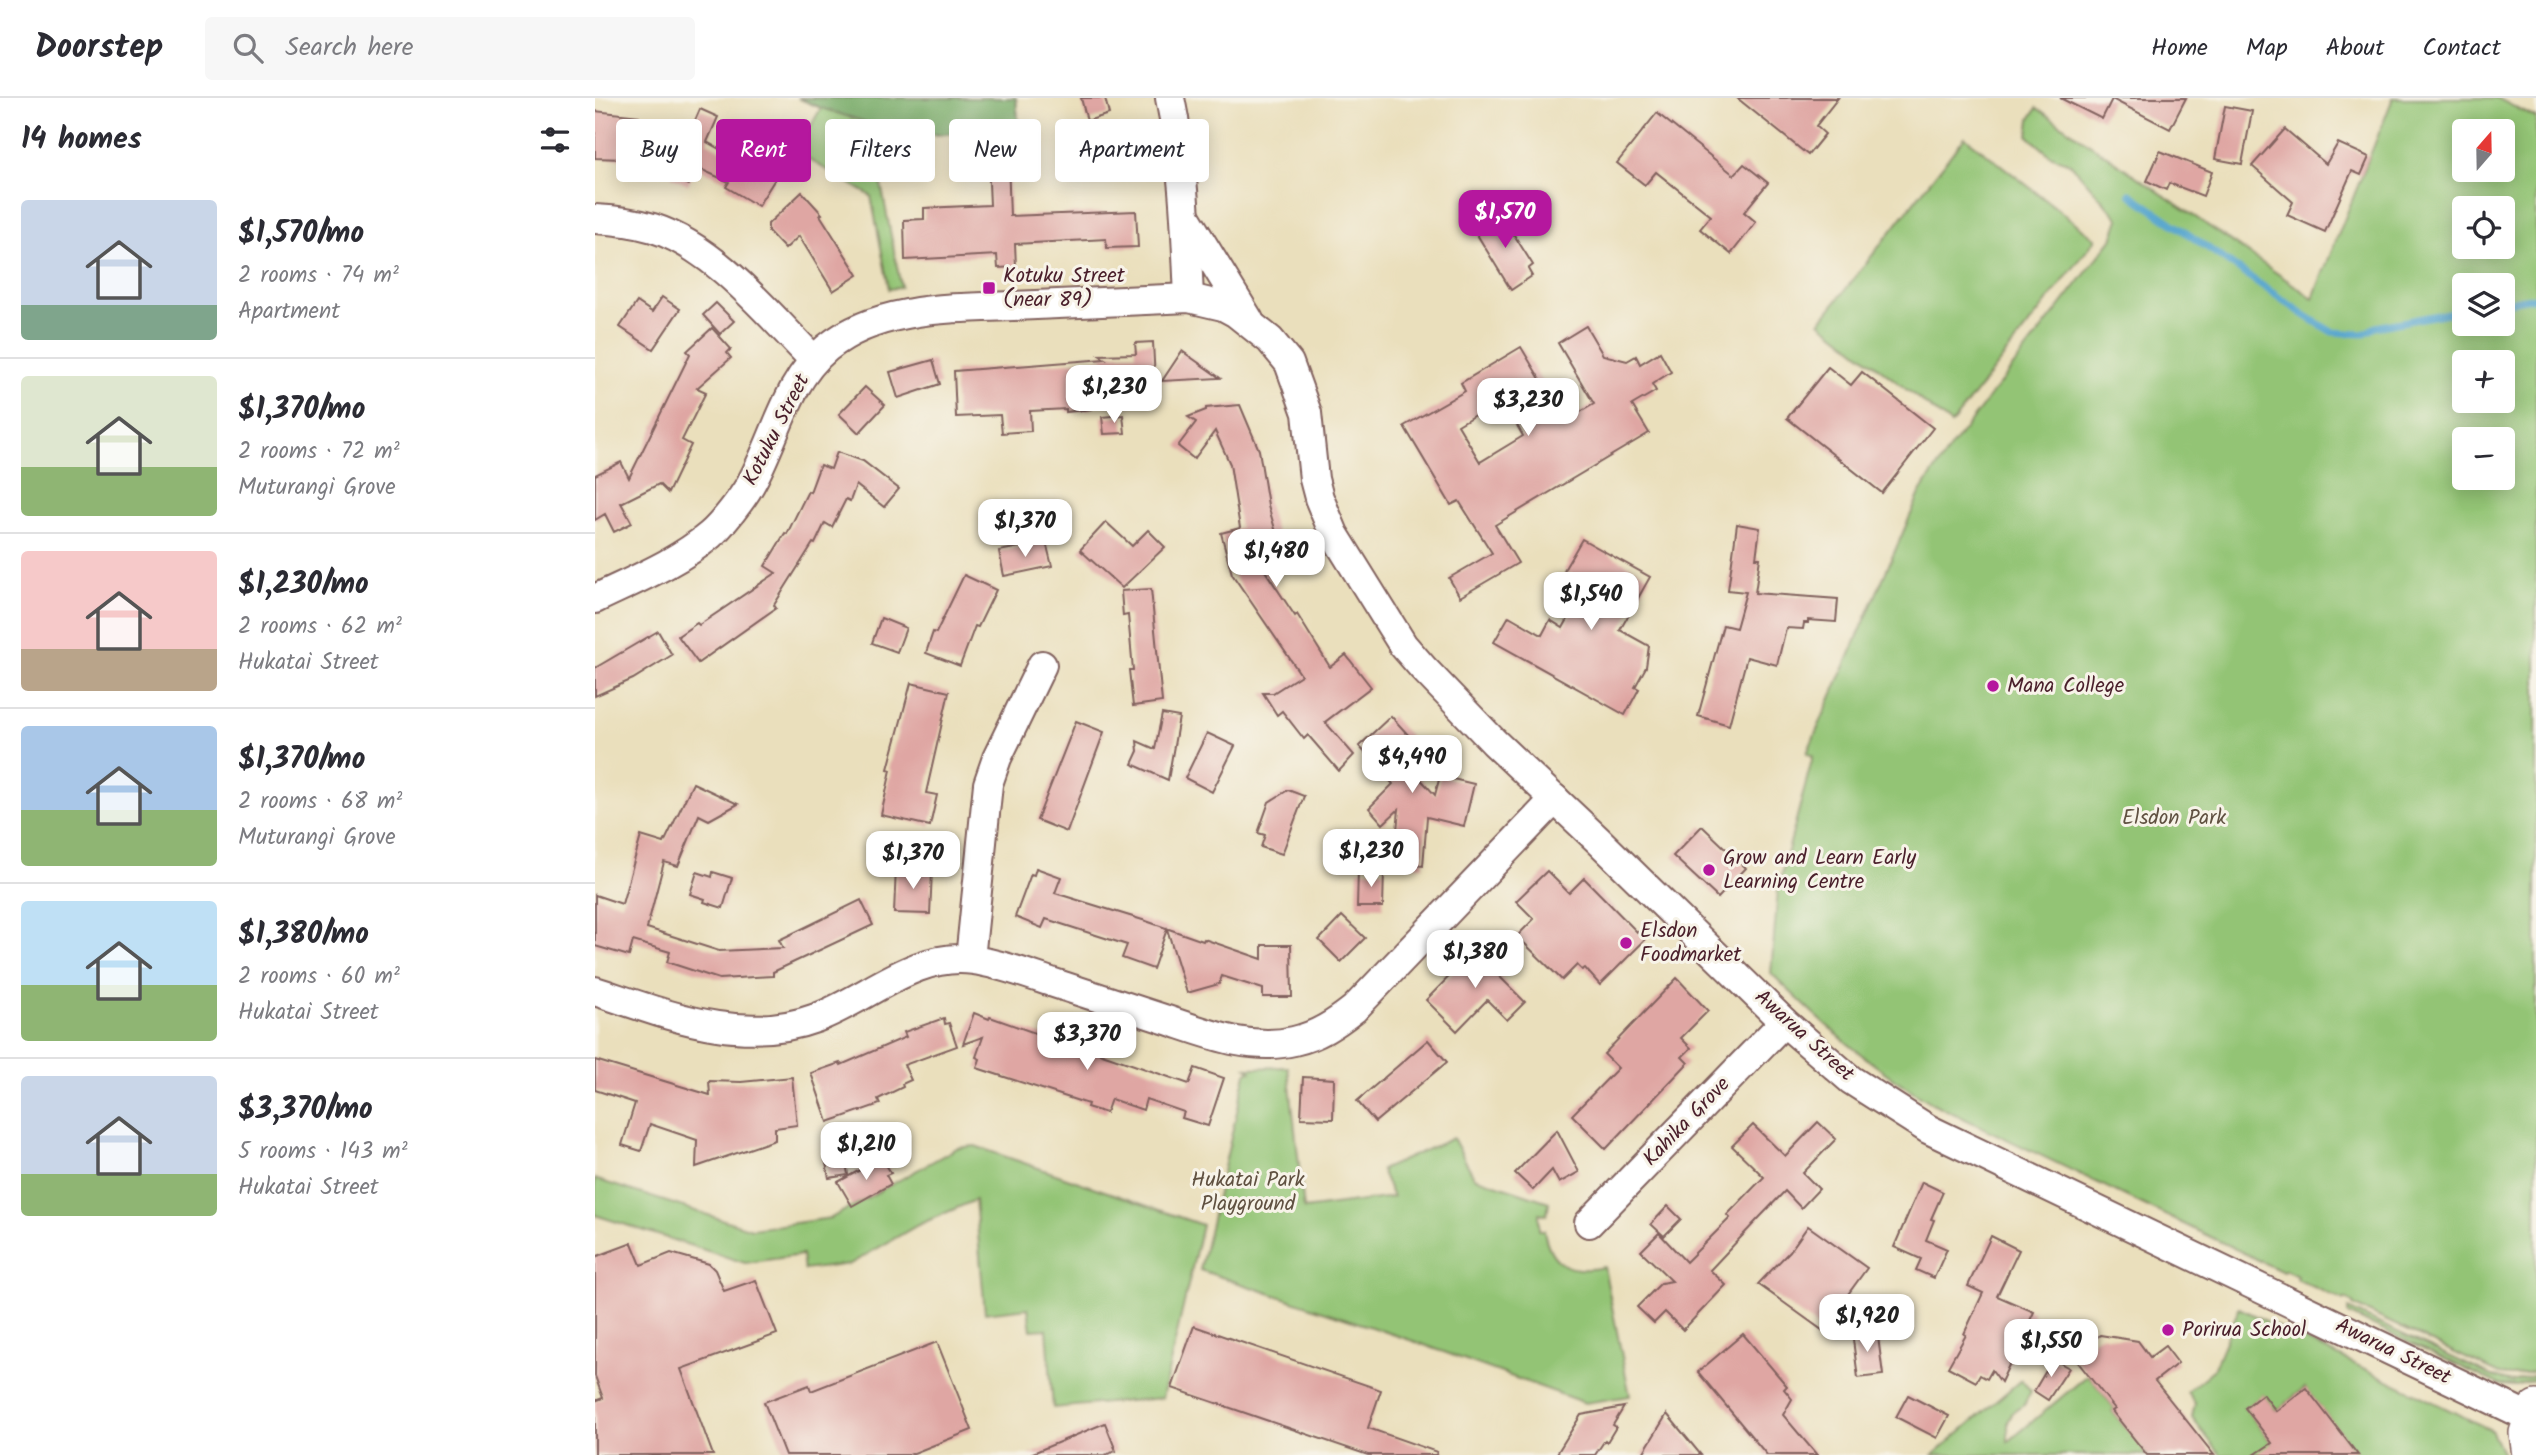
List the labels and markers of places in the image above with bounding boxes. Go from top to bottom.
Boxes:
pin: $1,570 [1448,190,1562,250]
place label: Kotuku Street (near 89) [1003,260,1126,317]
marker: Kotuku Street (near 89) [981,280,997,296]
pin: $1,230 [1057,366,1171,425]
pin: $3,230 [1471,378,1585,438]
pin: $1,370 [968,500,1082,559]
pin: $1,480 [1219,530,1333,589]
pin: $1,540 [1534,573,1648,632]
place label: Mana College [2007,670,2125,703]
marker: Mana College [1985,678,2001,694]
pin: $4,490 [1355,736,1469,795]
pin: $1,230 [1314,830,1428,889]
pin: $1,370 [856,832,970,891]
place label: Grow and Learn Early Learning Centre [1723,842,1916,899]
marker: Grow and Learn Early Learning Centre [1701,862,1717,878]
place label: Elsdon Foodmarket [1640,915,1742,972]
pin: $1,380 [1418,930,1532,990]
marker: Elsdon Foodmarket [1618,935,1634,951]
pin: $3,370 [1030,1012,1144,1072]
pin: $1,210 [809,1122,923,1182]
pin: $1,920 [1810,1294,1924,1354]
place label: Porirua School [2182,1314,2306,1347]
pin: $1,550 [1994,1320,2108,1379]
marker: Porirua School [2160,1322,2176,1338]

